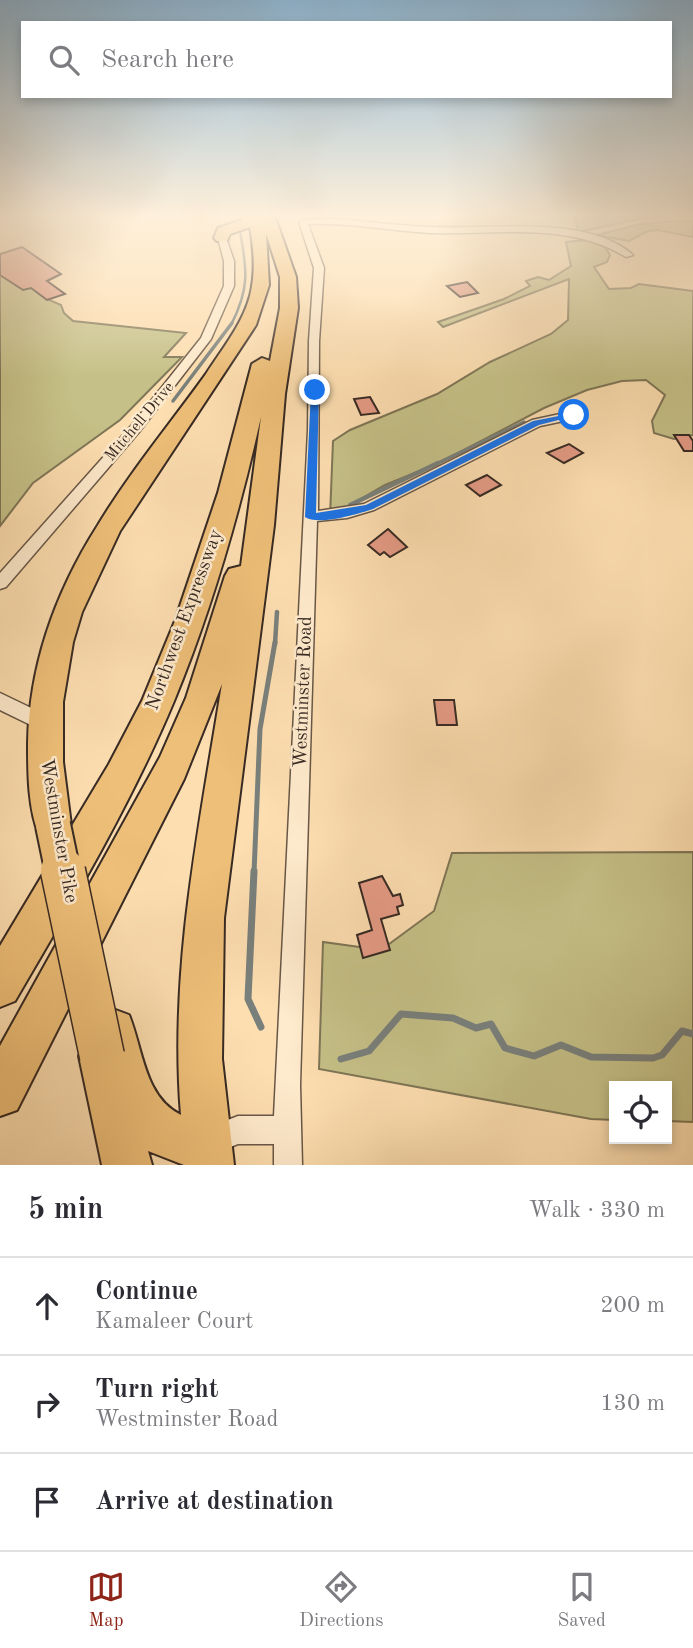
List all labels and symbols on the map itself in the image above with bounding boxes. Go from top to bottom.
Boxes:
route end [299,374,330,405]
street label: Mitchell Drive [102,379,178,465]
route start [558,399,589,430]
street label: Northwest Expressway [143,527,227,713]
street label: Westminster Road [292,616,316,768]
street label: Westminster Pike [36,757,80,905]

